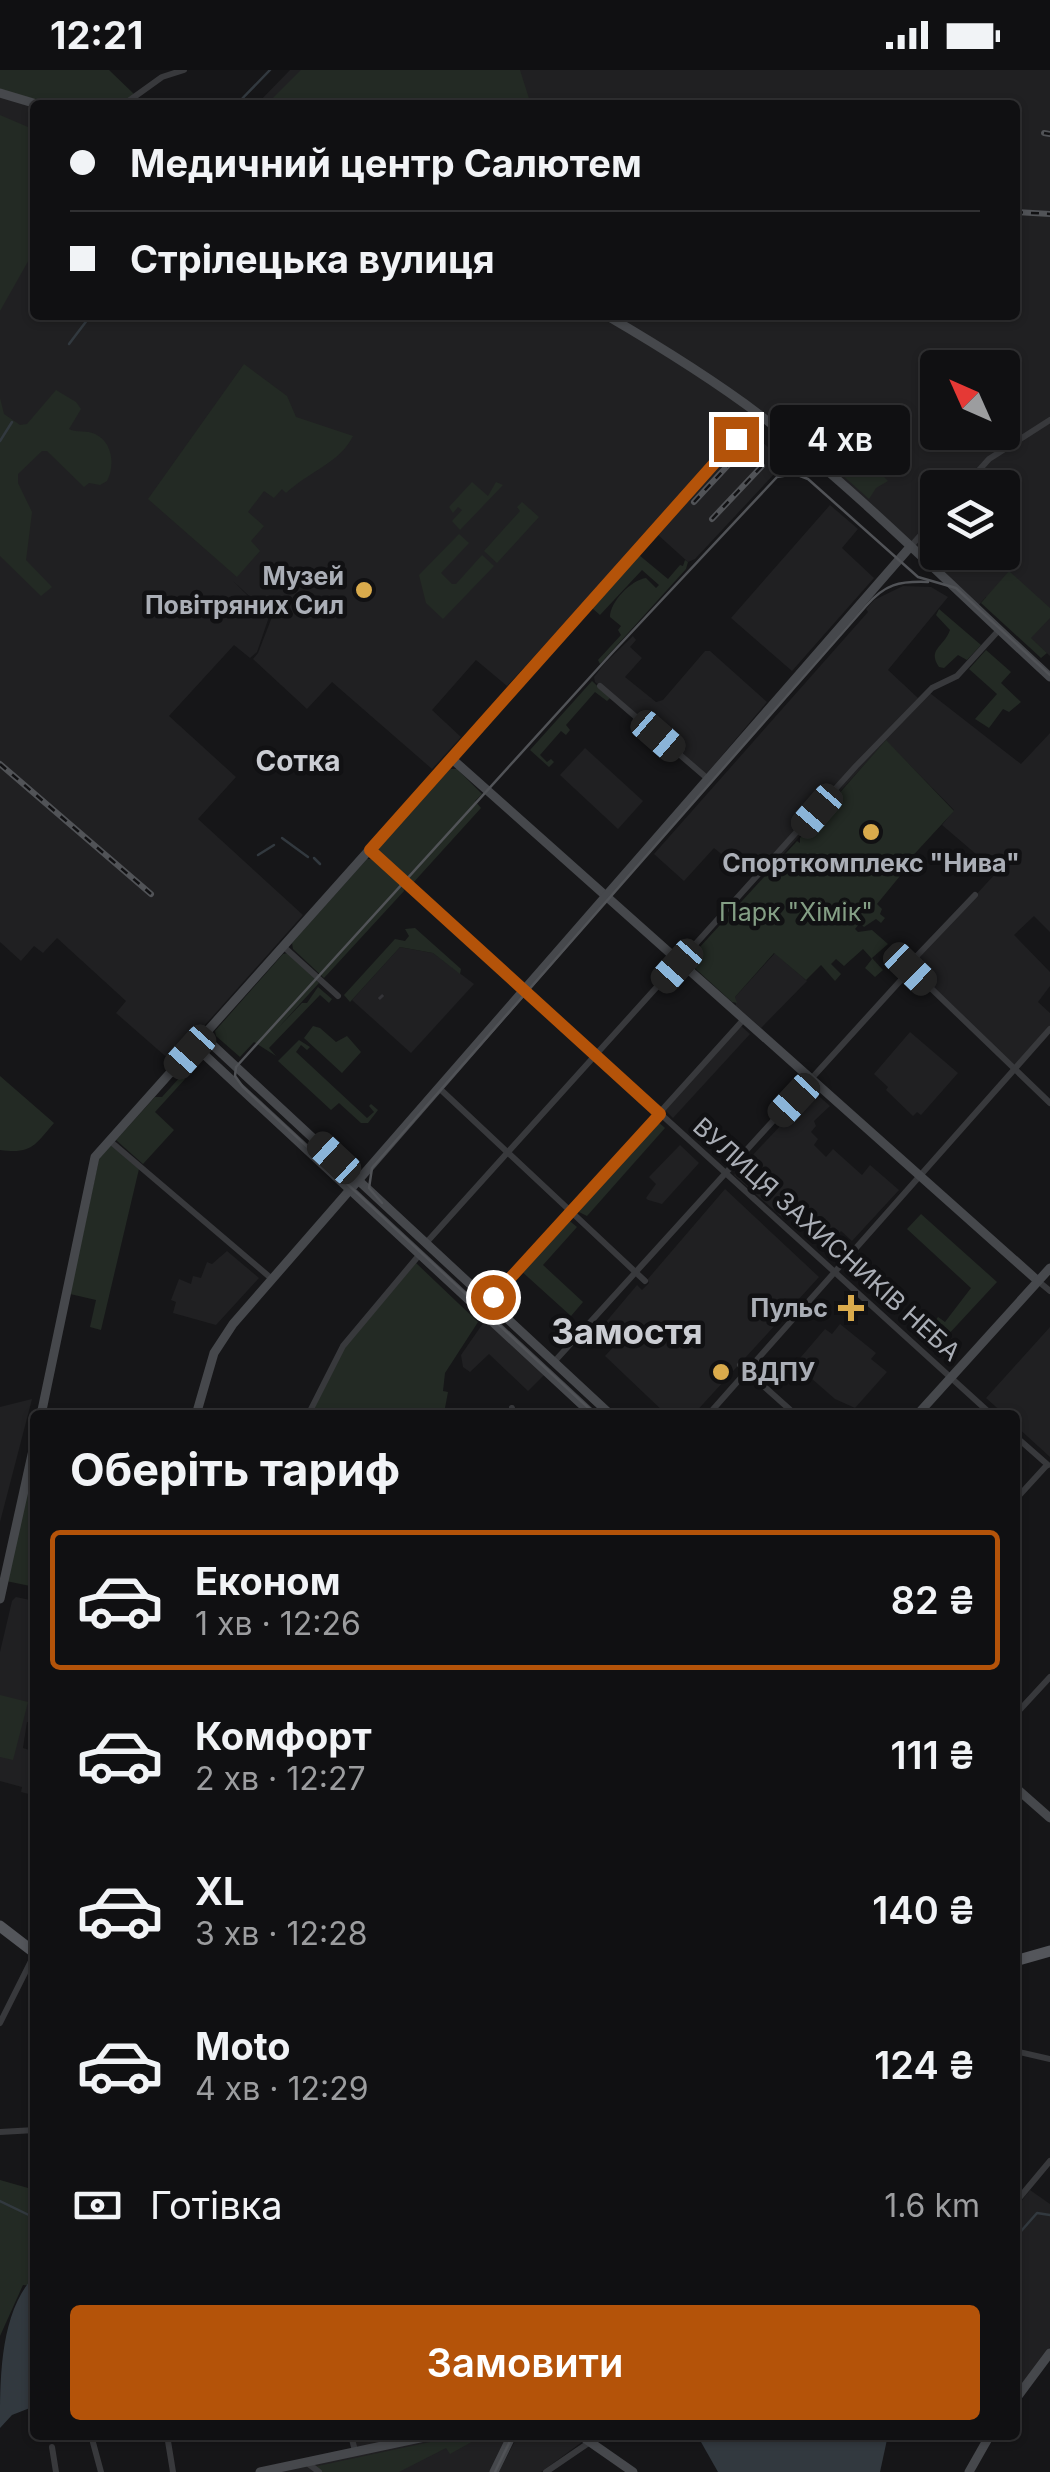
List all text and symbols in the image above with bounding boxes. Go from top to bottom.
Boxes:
text: 12:21 [50,12,143,58]
text: Медичний центр Салютем [130,140,642,186]
text: Стрілецька вулиця [130,236,495,282]
north arrow [920,350,1020,450]
map controls [920,350,1020,570]
callout: 4 хв [771,404,911,474]
route end [714,417,759,462]
text: 4 хв [807,420,873,459]
button: layers [920,470,1020,570]
place label: Музей Повітряних Сил [145,561,344,620]
marker: Музей Повітряних Сил [353,579,375,601]
car [626,705,690,767]
district label: Сотка [256,744,340,778]
car [786,779,848,843]
marker: Спорткомплекс "Нива" [860,821,882,843]
place label: Спорткомплекс "Нива" [722,848,1020,878]
park label: Парк "Хімік" [719,897,873,927]
car [646,934,708,998]
car [878,937,942,1001]
car [159,1020,221,1084]
car [763,1068,825,1132]
street label: ВУЛИЦЯ ЗАХИСНИКІВ НЕБА [687,1111,967,1367]
car [302,1127,366,1189]
route start [471,1275,516,1320]
place label: Пульс [751,1293,828,1323]
marker: Пульс [838,1295,864,1321]
district label: Замостя [551,1310,703,1352]
place label: ВДПУ [741,1357,815,1387]
marker: ВДПУ [710,1361,732,1383]
text: Оберіть тариф [70,1442,400,1497]
icon: car [75,1555,165,1645]
text: Економ [195,1558,341,1604]
text: 82 ₴ [891,1577,975,1623]
text: 1 хв · 12:26 [195,1604,361,1643]
icon: car [75,1710,165,1800]
text: Комфорт [195,1713,372,1759]
text: 111 ₴ [891,1732,975,1778]
text: 2 хв · 12:27 [195,1759,366,1798]
icon: car [75,1865,165,1955]
text: XL [195,1868,245,1914]
text: 140 ₴ [872,1887,975,1933]
text: 3 хв · 12:28 [195,1914,368,1953]
icon: car [75,2020,165,2110]
text: Moto [195,2023,291,2069]
text: 124 ₴ [874,2042,975,2088]
text: 4 хв · 12:29 [195,2069,369,2108]
icon: cash [70,2178,125,2233]
text: Готівка [150,2182,283,2228]
text: 1.6 km [884,2186,980,2225]
button: Замовити [70,2305,980,2420]

